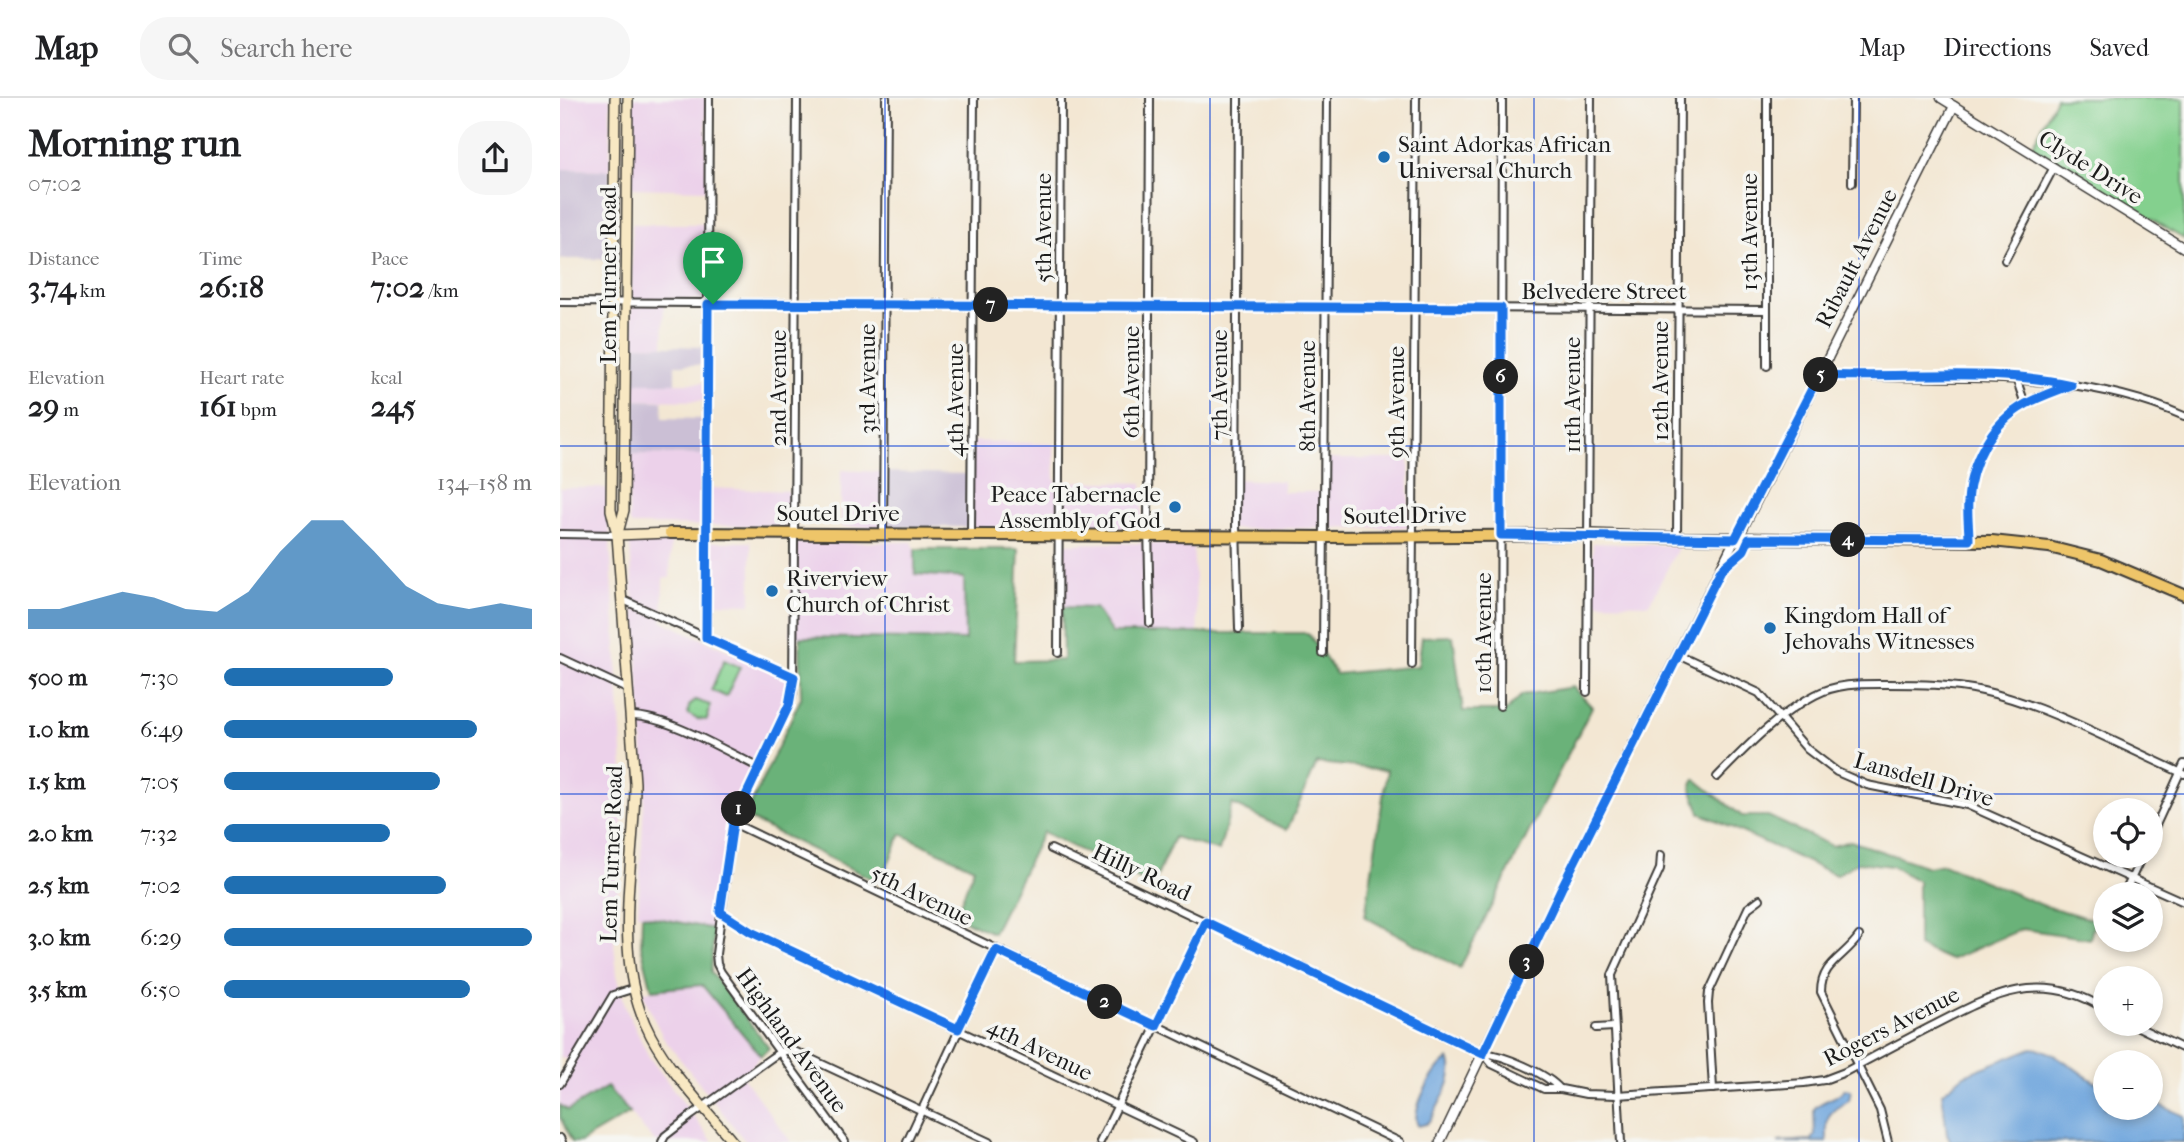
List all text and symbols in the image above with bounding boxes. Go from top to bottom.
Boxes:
search box [140,17,630,80]
text: Map [35,29,98,68]
icon: search [164,29,202,67]
text: Search here [220,33,352,64]
text: Map [1859,34,1905,62]
text: Directions [1943,34,2051,62]
text: Saved [2089,34,2149,62]
text: Morning run [28,121,241,166]
button: share [458,121,532,195]
street label: Clyde Drive [2034,125,2148,210]
place label: Saint Adorkas African Universal Church [1398,131,1612,184]
marker: Saint Adorkas African Universal Church [1376,149,1392,165]
text: 07:02 [28,170,82,197]
street label: 5th Avenue [1030,173,1057,283]
street label: 13th Avenue [1736,173,1763,291]
street label: Ribault Avenue [1810,184,1903,332]
street label: Lem Turner Road [595,186,622,364]
pin [683,232,743,304]
icon: arrive [694,243,732,281]
text: Distance [28,248,99,270]
text: Time [199,248,243,270]
text: Pace [371,248,409,270]
text: 3.74 [28,270,76,305]
text: 26:18 [199,270,264,305]
text: 7:02 [371,270,424,305]
street label: Belvedere Street [1521,278,1687,305]
text: km [76,280,105,302]
text: /km [424,280,459,302]
pin: 7 [974,288,1008,322]
text: 7 [986,293,995,315]
street label: 12th Avenue [1647,321,1674,441]
street label: 3rd Avenue [854,324,881,434]
street label: 6th Avenue [1118,326,1145,438]
street label: 7th Avenue [1206,329,1233,441]
street label: 2nd Avenue [765,330,792,446]
street label: 11th Avenue [1559,337,1586,453]
street label: 8th Avenue [1294,340,1321,452]
street label: 4th Avenue [942,343,969,457]
street label: 9th Avenue [1383,346,1410,458]
pin: 5 [1804,358,1838,392]
pin: 6 [1483,360,1518,394]
text: 5 [1816,363,1825,385]
text: 6 [1495,365,1506,387]
text: Elevation [28,367,105,389]
text: Heart rate [199,367,284,389]
text: kcal [371,367,403,389]
text: 29 [28,389,59,424]
text: 161 [199,389,237,424]
text: 245 [371,389,416,424]
text: m [59,399,79,421]
text: bpm [237,399,277,421]
text: Elevation [28,469,121,496]
text: 134–158 m [437,469,532,496]
place label: Peace Tabernacle Assembly of God [990,481,1161,534]
marker: Peace Tabernacle Assembly of God [1167,499,1183,515]
street label: Soutel Drive [776,500,900,527]
street label: Soutel Drive [1343,501,1467,530]
pin: 4 [1830,522,1866,558]
text: 4 [1842,528,1853,550]
place label: Riverview Church of Christ [786,565,950,618]
street label: 10th Avenue [1470,572,1497,694]
marker: Riverview Church of Christ [764,583,780,599]
place label: Kingdom Hall of Jehovahs Witnesses [1782,602,1975,655]
marker: Kingdom Hall of Jehovahs Witnesses [1762,620,1778,636]
text: 500 m [28,664,87,691]
text: 7:30 [140,664,179,691]
text: 1.0 km [28,716,89,743]
text: 6:49 [140,716,184,743]
street label: Lansdell Drive [1851,747,1997,812]
street label: Lem Turner Road [595,764,628,943]
text: 1.5 km [28,768,86,795]
text: 7:05 [140,768,179,795]
pin: 1 [722,792,756,826]
text: 1 [735,797,742,819]
map controls [2093,798,2163,1120]
button: locate [2093,798,2163,868]
text: 2.0 km [28,820,93,847]
text: 7:32 [140,820,178,847]
street label: Hilly Road [1088,838,1196,907]
street label: 5th Avenue [866,859,977,932]
text: 2.5 km [28,872,89,899]
text: 7:02 [140,872,181,899]
button: layers [2093,882,2163,952]
text: 3.0 km [28,924,90,951]
text: 6:29 [140,924,182,951]
pin: 3 [1510,944,1544,980]
text: 3 [1523,950,1530,972]
street label: Highland Avenue [730,963,853,1118]
button: + [2093,966,2163,1036]
text: 3.5 km [28,976,87,1003]
text: 6:50 [140,976,181,1003]
street label: Rogers Avenue [1819,981,1964,1072]
pin: 2 [1088,984,1122,1020]
text: 2 [1100,990,1109,1012]
street label: 4th Avenue [983,1012,1097,1087]
button: − [2093,1050,2163,1120]

